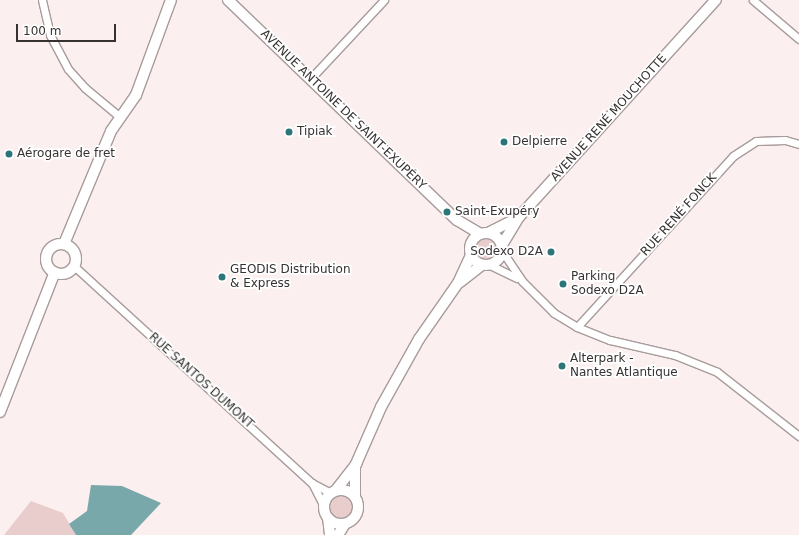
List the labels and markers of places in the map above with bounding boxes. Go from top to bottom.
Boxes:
place label: Tipiak [297,125,333,139]
marker: Tipiak [284,127,294,137]
place label: Delpierre [512,135,567,149]
marker: Delpierre [499,137,509,147]
place label: Aérogare de fret [17,147,115,161]
marker: Aérogare de fret [4,149,14,159]
place label: Saint-Exupéry [455,205,539,219]
marker: Saint-Exupéry [442,207,452,217]
place label: Sodexo D2A [470,245,543,259]
marker: Sodexo D2A [546,247,556,257]
place label: GEODIS Distribution & Express [230,263,351,291]
place label: Parking Sodexo D2A [571,270,644,298]
marker: GEODIS Distribution & Express [217,272,227,282]
marker: Parking Sodexo D2A [558,279,568,289]
place label: Alterpark - Nantes Atlantique [570,352,678,380]
marker: Alterpark - Nantes Atlantique [557,361,567,371]

